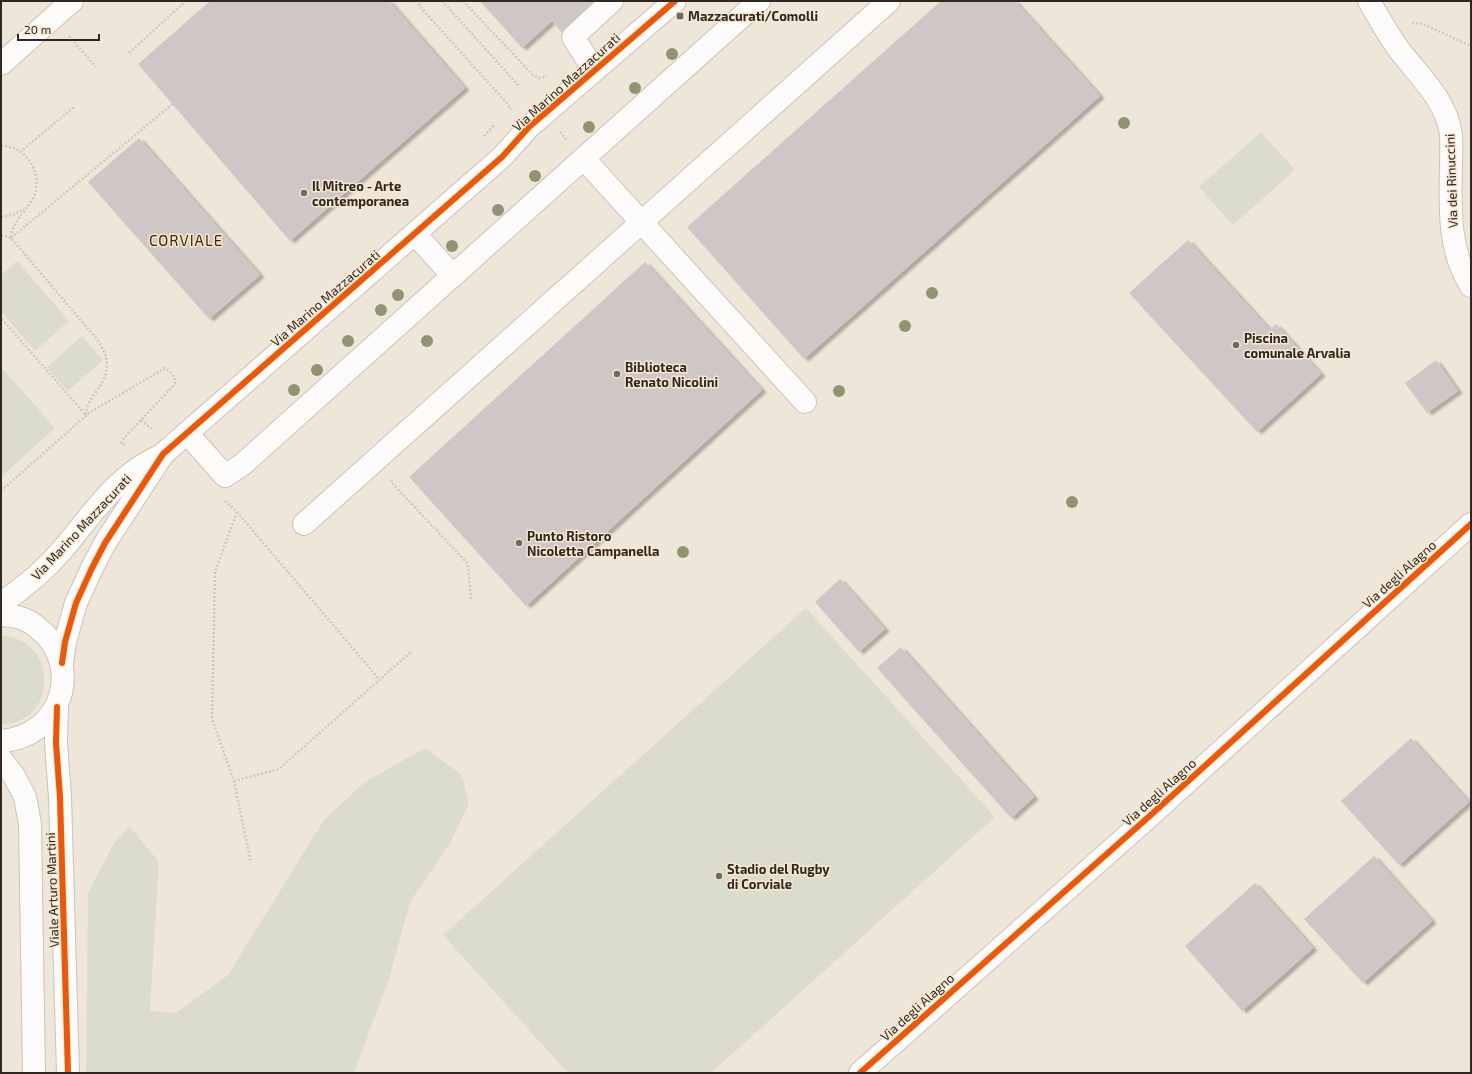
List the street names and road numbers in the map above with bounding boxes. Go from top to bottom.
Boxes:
street label: Via Marino Mazzacurati [509,29,623,135]
street label: Via dei Rinuccini [1441,133,1461,229]
street label: Via Marino Mazzacurati [267,246,383,350]
street label: Via Marino Mazzacurati [28,471,134,583]
street label: Via degli Alagno [1359,537,1439,611]
street label: Via degli Alagno [1119,755,1199,829]
street label: Viale Arturo Martini [42,832,62,948]
street label: Via degli Alagno [877,970,957,1044]

